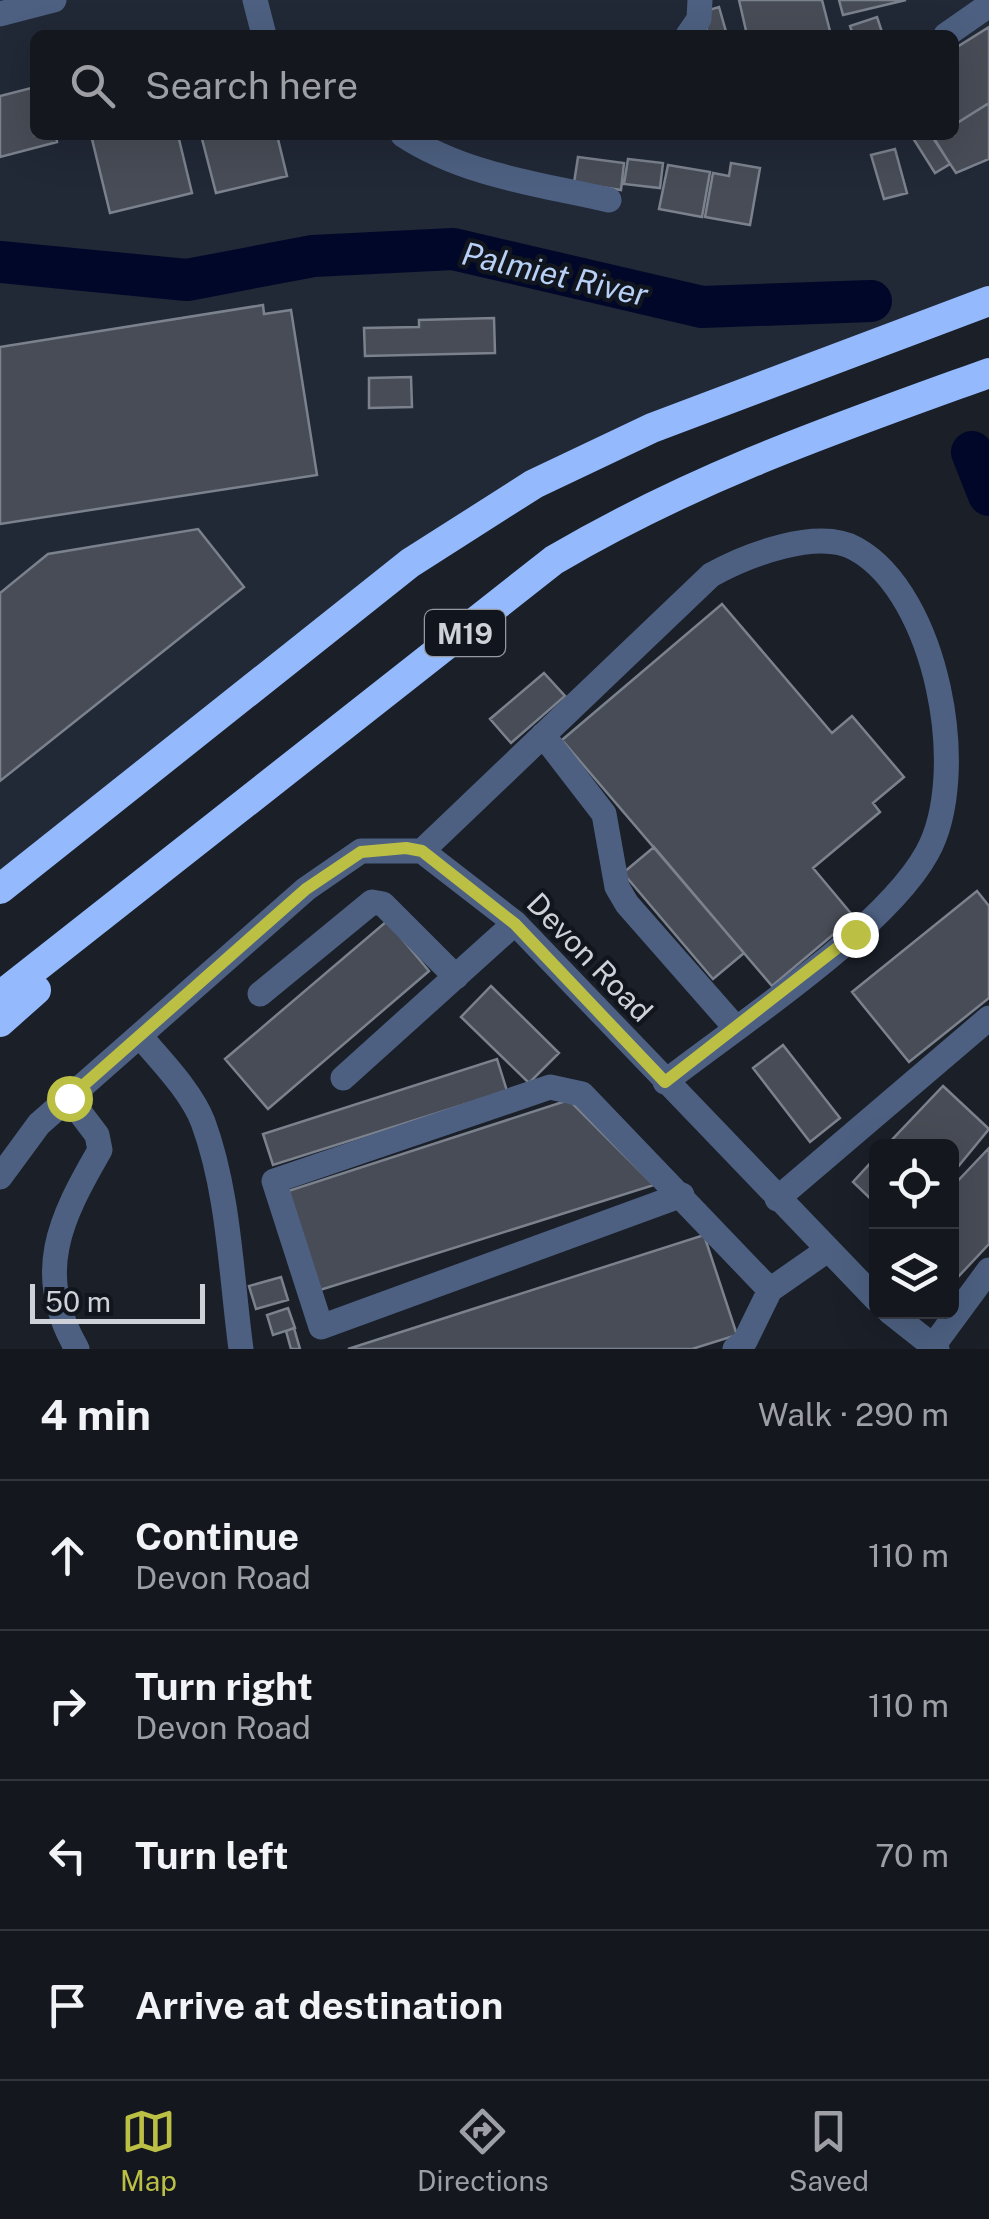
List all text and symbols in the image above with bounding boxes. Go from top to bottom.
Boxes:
search box [30,30,959,140]
icon: search [65,58,120,113]
text: Search here [145,63,358,108]
water label: Palmiet River [458,235,652,314]
road number: M19 [425,610,505,656]
street label: Devon Road [520,885,660,1029]
route end [833,912,879,958]
route start [47,1076,93,1122]
map controls [869,1139,959,1319]
button: locate [869,1139,959,1229]
button: layers [869,1229,959,1319]
scale bar [30,1279,205,1324]
text: 50 m [45,1285,111,1318]
text: 4 min [40,1390,151,1439]
text: Walk · 290 m [758,1396,949,1433]
text: Continue [135,1514,299,1559]
icon: ahead [40,1528,95,1583]
text: 110 m [868,1537,949,1574]
text: Devon Road [135,1559,311,1596]
text: Turn right [135,1664,313,1709]
icon: right [40,1678,95,1733]
text: 110 m [868,1687,949,1724]
text: Devon Road [135,1709,311,1746]
icon: left [40,1828,95,1883]
text: Turn left [135,1833,289,1878]
text: 70 m [875,1837,949,1874]
icon: arrive [40,1978,95,2033]
text: Arrive at destination [135,1983,503,2028]
tab: Map [120,2104,177,2197]
tab: Directions [417,2104,549,2197]
tab: Saved [789,2104,869,2197]

